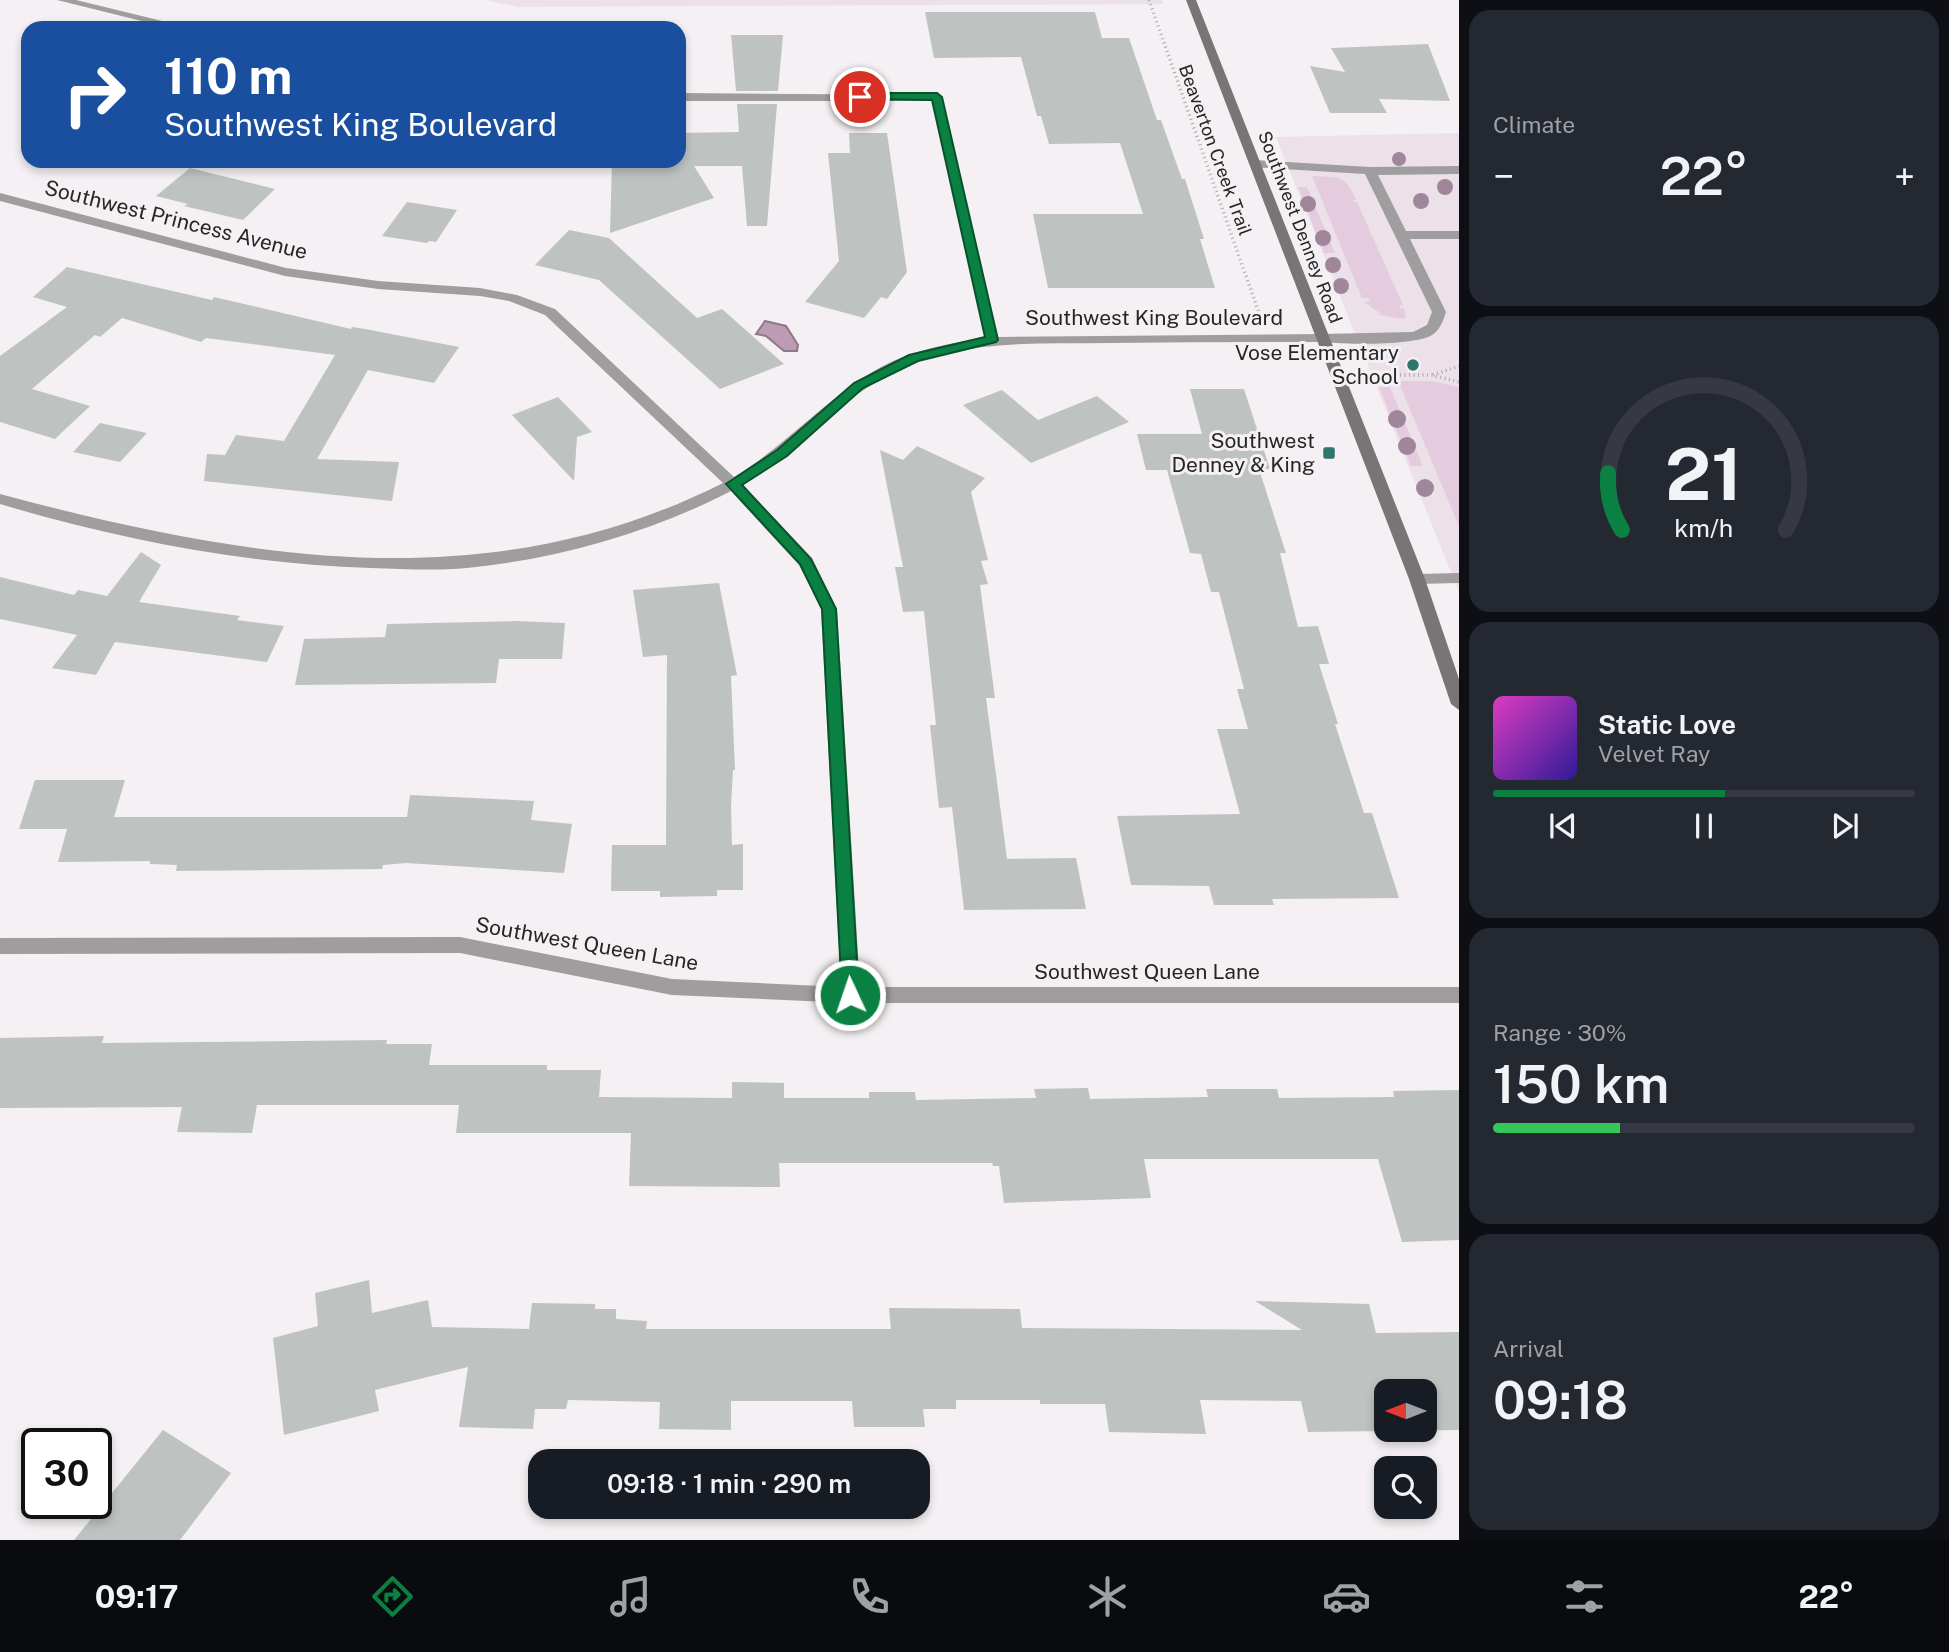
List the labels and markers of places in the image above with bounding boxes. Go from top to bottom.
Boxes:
pin [830,67,890,127]
place label: Vose Elementary School [1235,340,1399,389]
marker: Vose Elementary School [1405,357,1421,373]
place label: Southwest Denney & King [1171,428,1315,477]
marker: Southwest Denney & King [1321,445,1337,461]

